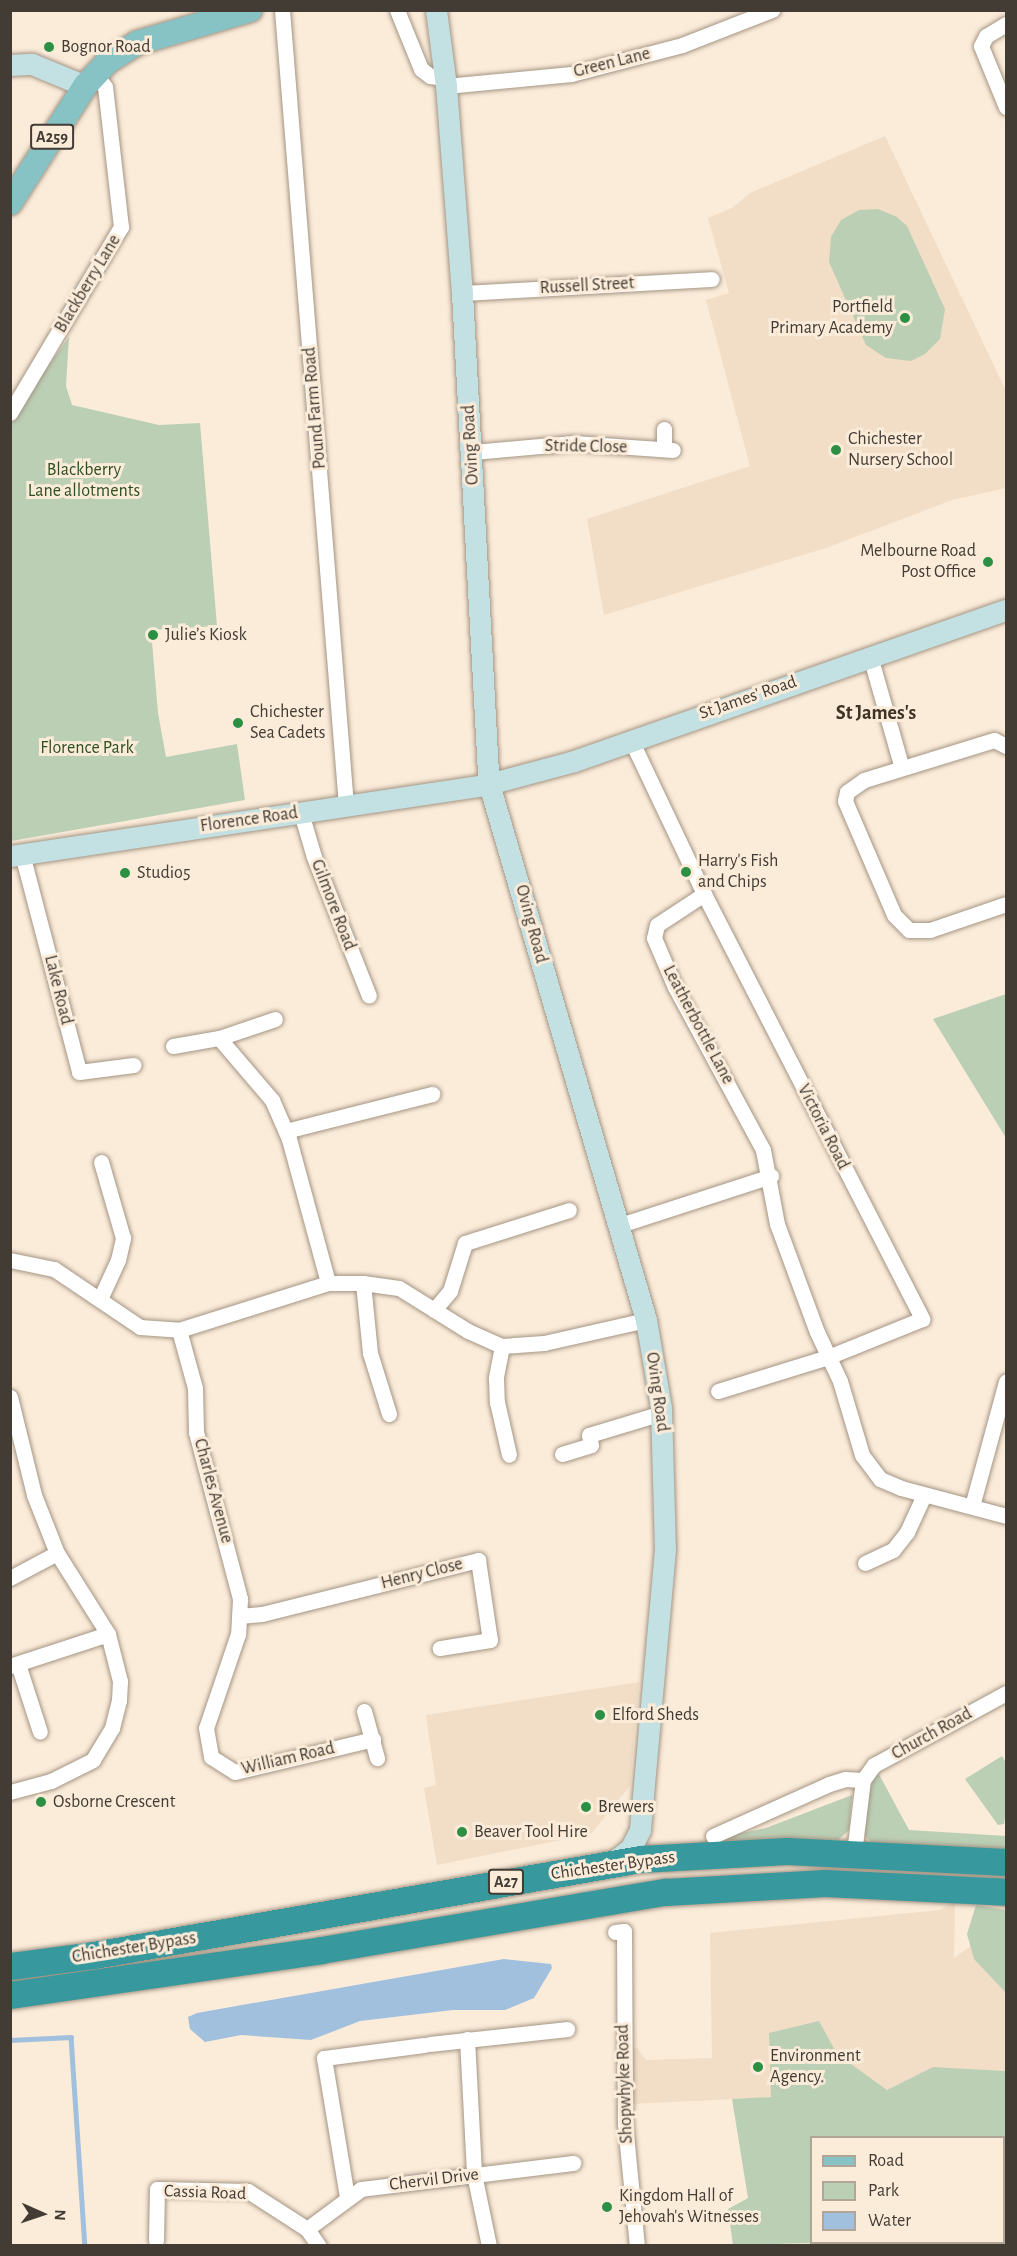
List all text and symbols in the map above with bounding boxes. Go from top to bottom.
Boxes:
place label: Bognor Road [61,36,151,58]
marker: Bognor Road [42,40,56,54]
street label: Green Lane [571,43,653,83]
road number: A259 [29,124,74,150]
street label: Blackberry Lane [50,231,126,337]
street label: Russell Street [539,273,635,299]
place label: Portfield Primary Academy [770,297,893,340]
marker: Portfield Primary Academy [898,311,912,325]
street label: Pound Farm Road [299,346,331,470]
street label: Oving Road [458,404,484,486]
place label: Chichester Nursery School [848,429,953,472]
street label: Stride Close [545,435,627,459]
marker: Chichester Nursery School [829,443,843,457]
park label: Blackberry Lane allotments [28,460,140,502]
place label: Melbourne Road Post Office [860,541,976,584]
marker: Melbourne Road Post Office [981,555,995,569]
place label: Julie’s Kiosk [165,624,247,646]
marker: Julie’s Kiosk [146,628,160,642]
street label: St James' Road [696,671,800,725]
district label: St James's [836,701,916,725]
place label: Chichester Sea Cadets [250,702,325,744]
marker: Chichester Sea Cadets [231,716,245,730]
park label: Florence Park [40,737,134,759]
street label: Florence Road [199,802,299,838]
place label: Harry's Fish and Chips [698,851,778,894]
street label: Gilmore Road [306,857,360,953]
place label: Studio5 [137,862,190,884]
marker: Harry's Fish and Chips [679,865,693,879]
marker: Studio5 [118,866,132,880]
street label: Oving Road [510,882,552,966]
street label: Lake Road [39,953,77,1027]
street label: Leatherbottle Lane [658,962,738,1088]
street label: Victoria Road [792,1081,854,1173]
street label: Oving Road [641,1351,673,1433]
street label: Charles Avenue [189,1436,237,1546]
street label: Henry Close [379,1553,465,1595]
street label: Church Road [888,1703,976,1765]
place label: Elford Sheds [612,1704,699,1726]
marker: Elford Sheds [593,1708,607,1722]
street label: William Road [239,1738,337,1780]
place label: Osborne Crescent [53,1791,175,1813]
marker: Osborne Crescent [34,1795,48,1809]
place label: Brewers [598,1796,654,1818]
marker: Brewers [579,1800,593,1814]
place label: Beaver Tool Hire [474,1821,588,1843]
marker: Beaver Tool Hire [455,1825,469,1839]
street label: Chichester Bypass [550,1847,676,1885]
road number: A27 [486,1869,526,1895]
street label: Chichester Bypass [71,1928,197,1968]
street label: Shopwhyke Road [612,2024,638,2144]
place label: Environment Agency. [770,2046,861,2088]
marker: Environment Agency. [751,2060,765,2074]
legend [810,2136,1005,2244]
text: Road [868,2152,904,2170]
street label: Chervil Drive [388,2164,480,2196]
street label: Cassia Road [163,2181,247,2205]
text: Park [868,2182,899,2200]
north arrow [12,2184,72,2244]
place label: Kingdom Hall of Jehovah's Witnesses [619,2186,759,2228]
marker: Kingdom Hall of Jehovah's Witnesses [600,2200,614,2214]
text: N [52,2209,68,2221]
text: Water [868,2212,911,2230]

